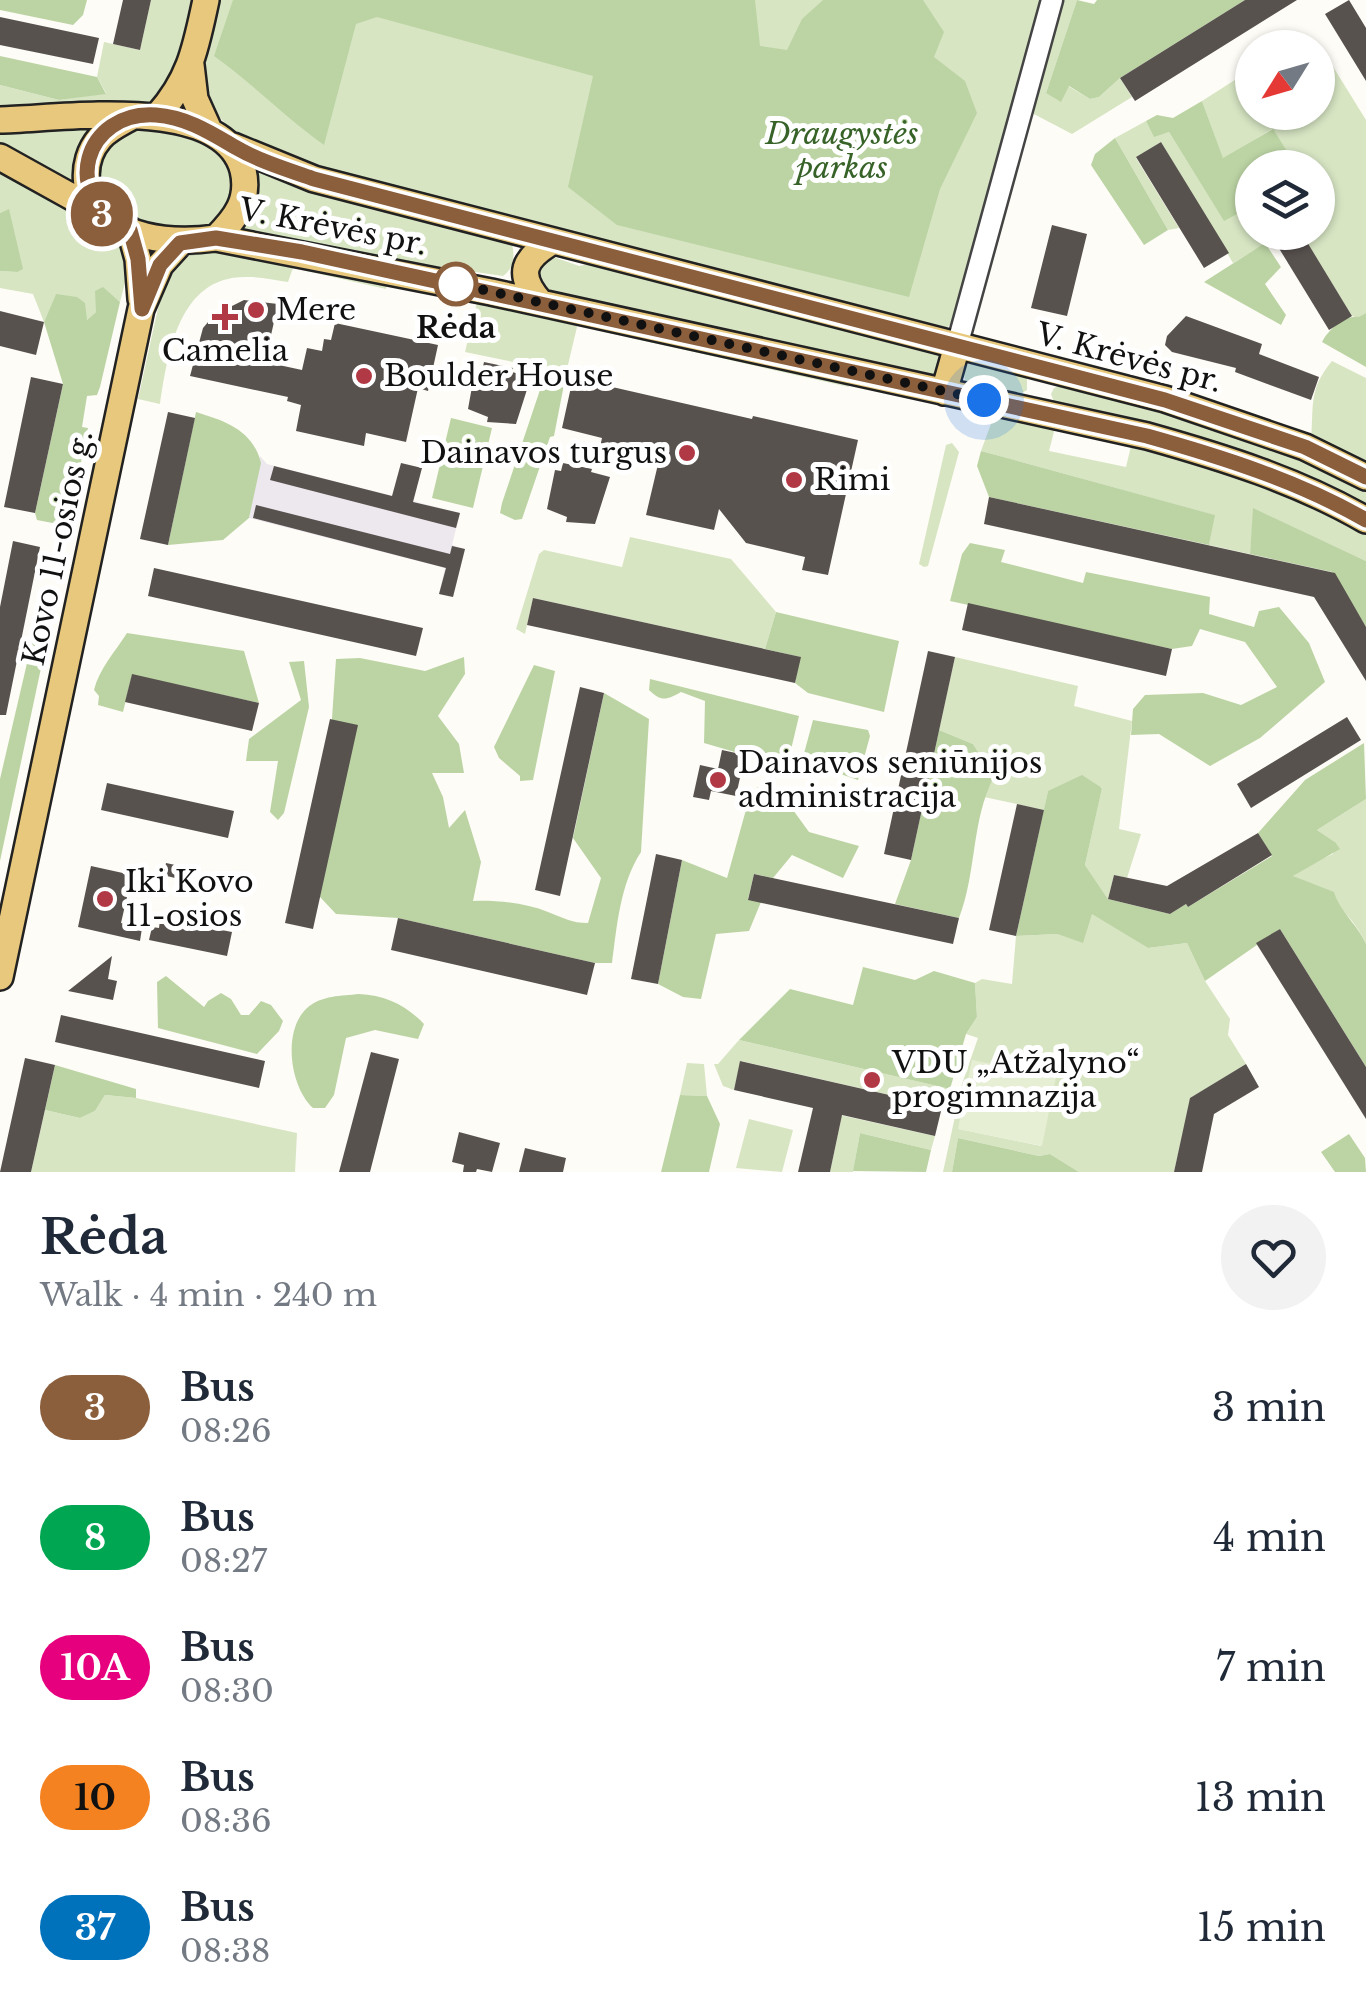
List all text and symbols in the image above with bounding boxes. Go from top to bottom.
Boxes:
north arrow [1235,30,1335,130]
map controls [1235,30,1335,250]
park label: Draugystės parkas [765,115,918,186]
button: layers [1235,150,1335,250]
line badge: 3 [70,182,134,246]
street label: V. Krėvės pr. [235,190,430,263]
text: 3 [91,193,113,236]
marker: Rėda [435,263,477,305]
place label: Mere [276,291,356,328]
marker: Mere [245,299,267,321]
marker: Camelia [214,306,236,328]
place label: Rėda [416,309,496,346]
street label: V. Krėvės pr. [1031,315,1226,400]
place label: Camelia [162,332,289,369]
place label: Boulder House [384,357,614,394]
marker: Boulder House [353,365,375,387]
your location [959,375,1009,425]
street label: Kovo 11-osios g. [15,427,100,669]
place label: Dainavos turgus [420,434,667,471]
marker: Dainavos turgus [676,442,698,464]
place label: Rimi [814,461,890,498]
marker: Rimi [783,469,805,491]
place label: Dainavos seniūnijos administracija [738,744,1042,815]
marker: Dainavos seniūnijos administracija [707,769,729,791]
place label: Iki Kovo 11-osios [125,863,254,934]
marker: Iki Kovo 11-osios [94,888,116,910]
place label: VDU „Atžalyno“ progimnazija [891,1044,1140,1115]
marker: VDU „Atžalyno“ progimnazija [861,1069,883,1091]
button: heart [1221,1205,1326,1310]
text: Rėda [40,1207,168,1267]
text: Walk · 4 min · 240 m [40,1275,377,1315]
text: Bus [180,1364,255,1411]
text: 3 min [1212,1384,1326,1431]
text: 3 [84,1386,106,1429]
text: 08:26 [180,1411,272,1451]
text: Bus [180,1494,255,1541]
text: 4 min [1213,1514,1326,1561]
text: 8 [84,1516,106,1559]
text: 08:27 [180,1541,267,1581]
text: Bus [180,1624,255,1671]
text: 7 min [1216,1644,1326,1691]
text: 10A [60,1646,130,1689]
text: 08:30 [180,1671,274,1711]
text: Bus [180,1754,255,1801]
text: 13 min [1195,1774,1326,1821]
text: 10 [74,1776,116,1819]
text: 08:36 [180,1801,272,1841]
text: Bus [180,1884,255,1931]
text: 15 min [1197,1904,1326,1951]
text: 37 [75,1906,115,1949]
text: 08:38 [180,1931,270,1971]

